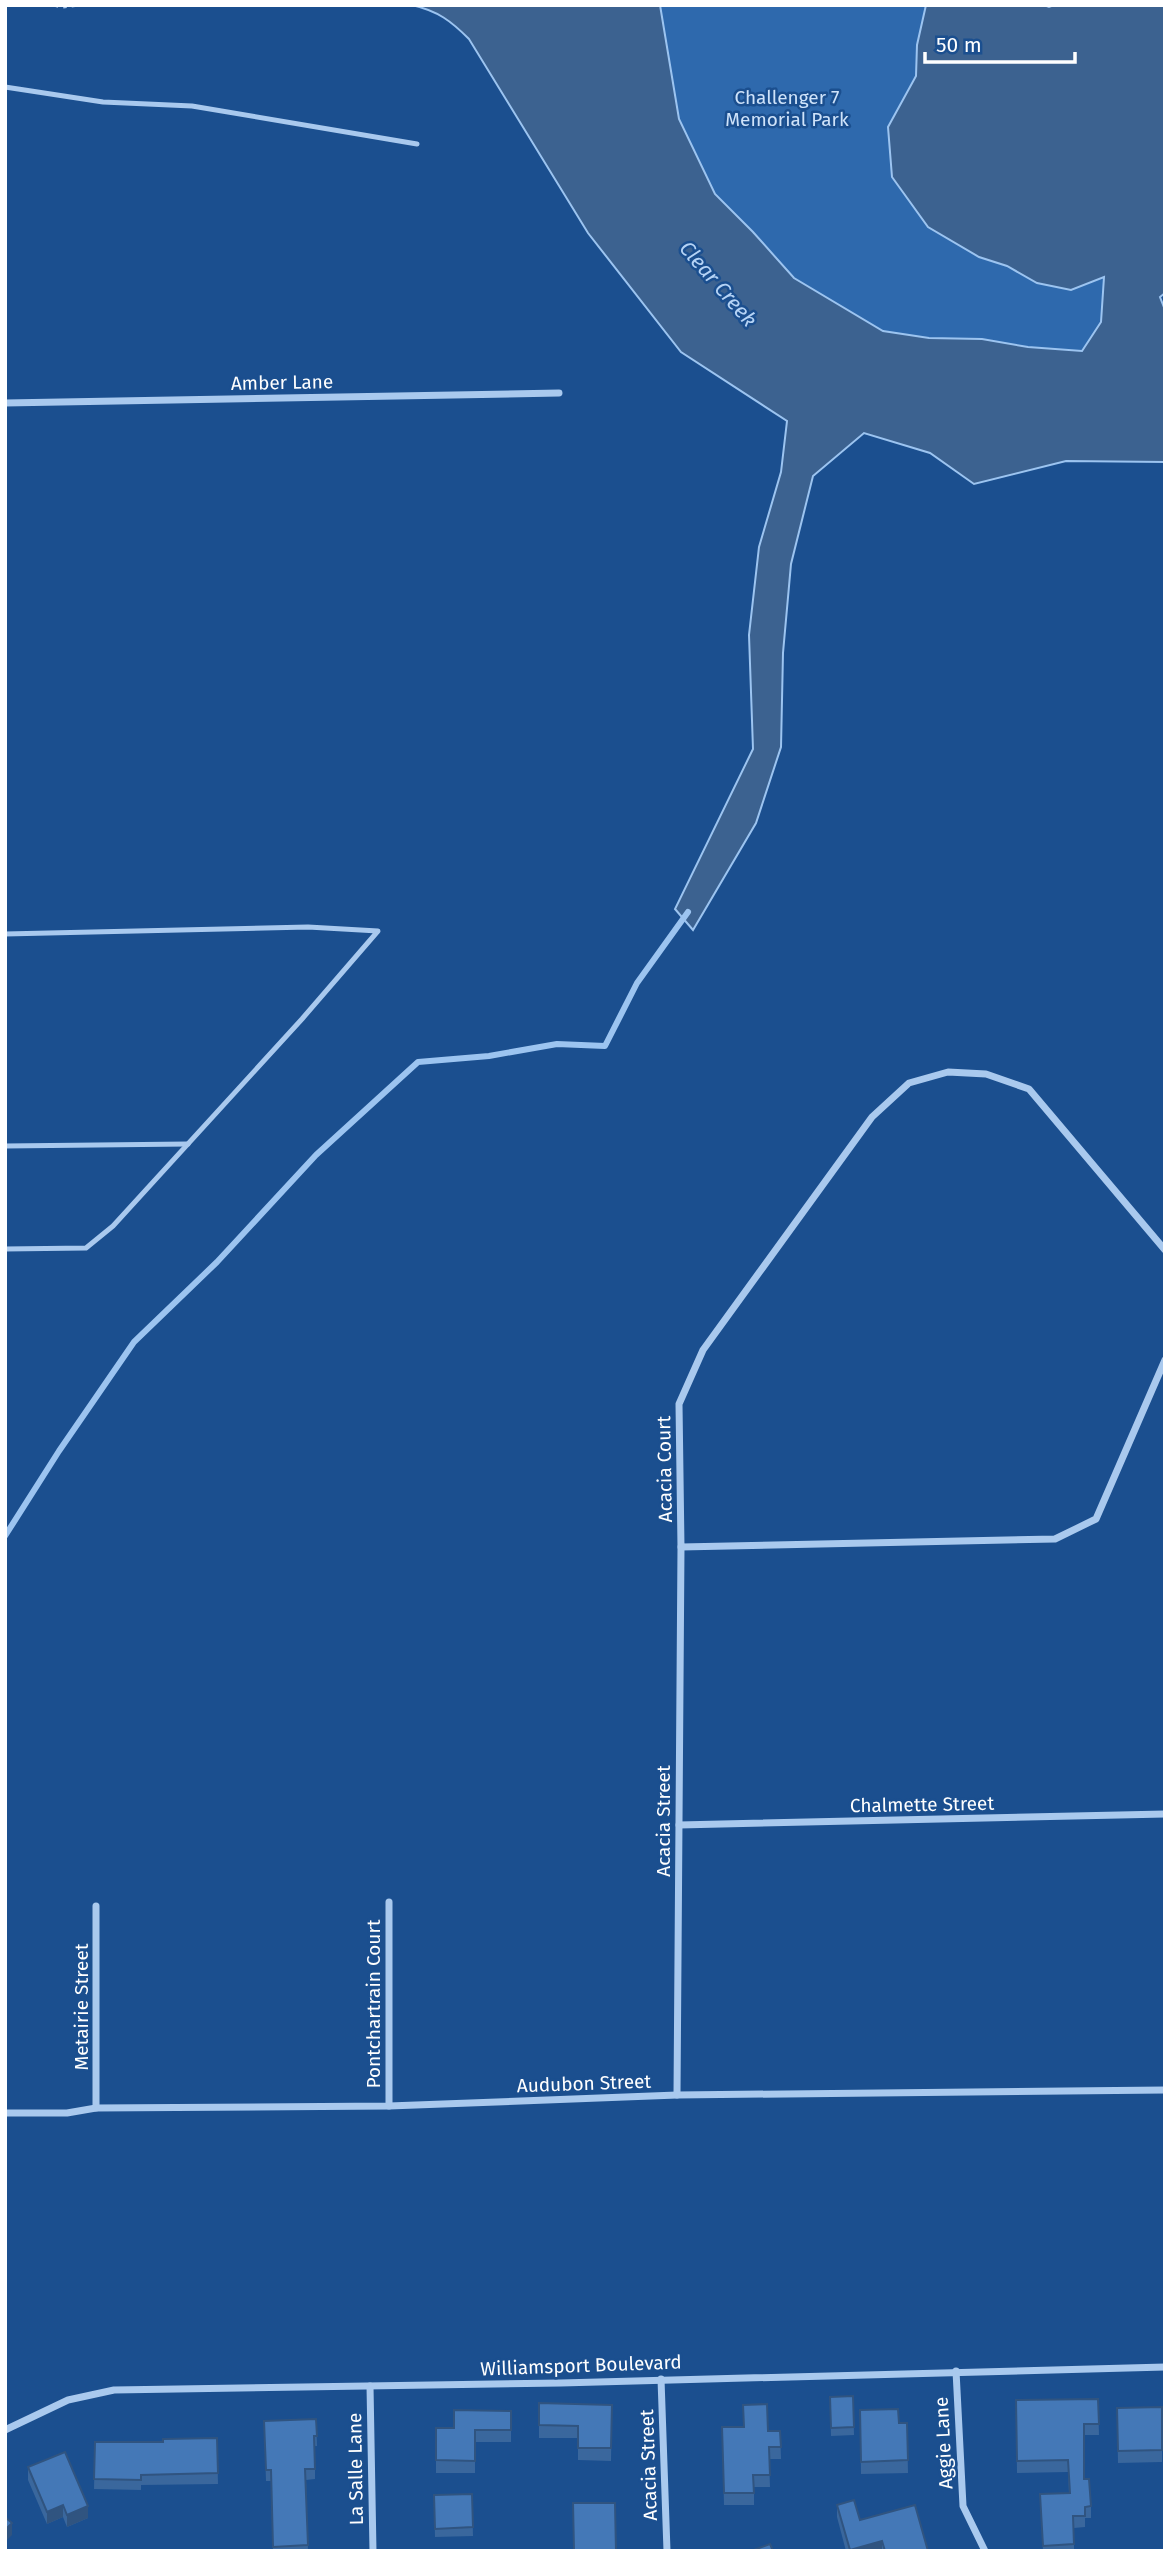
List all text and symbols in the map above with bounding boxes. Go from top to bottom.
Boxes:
scale bar [925,21,1076,65]
text: 50 m [936,32,982,58]
park label: Challenger 7 Memorial Park [725,86,849,131]
water label: Clear Creek [674,236,762,332]
street label: Amber Lane [231,370,333,395]
street label: Acacia Court [652,1415,677,1522]
street label: Acacia Street [652,1765,675,1877]
street label: Chalmette Street [850,1792,994,1817]
street label: Pontchartrain Court [362,1919,385,2089]
street label: Metairie Street [70,1943,93,2071]
street label: Audubon Street [516,2070,652,2097]
street label: Williamsport Boulevard [480,2350,682,2381]
street label: Aggie Lane [930,2396,957,2490]
street label: Acacia Street [635,2409,662,2521]
street label: La Salle Lane [343,2412,368,2526]

